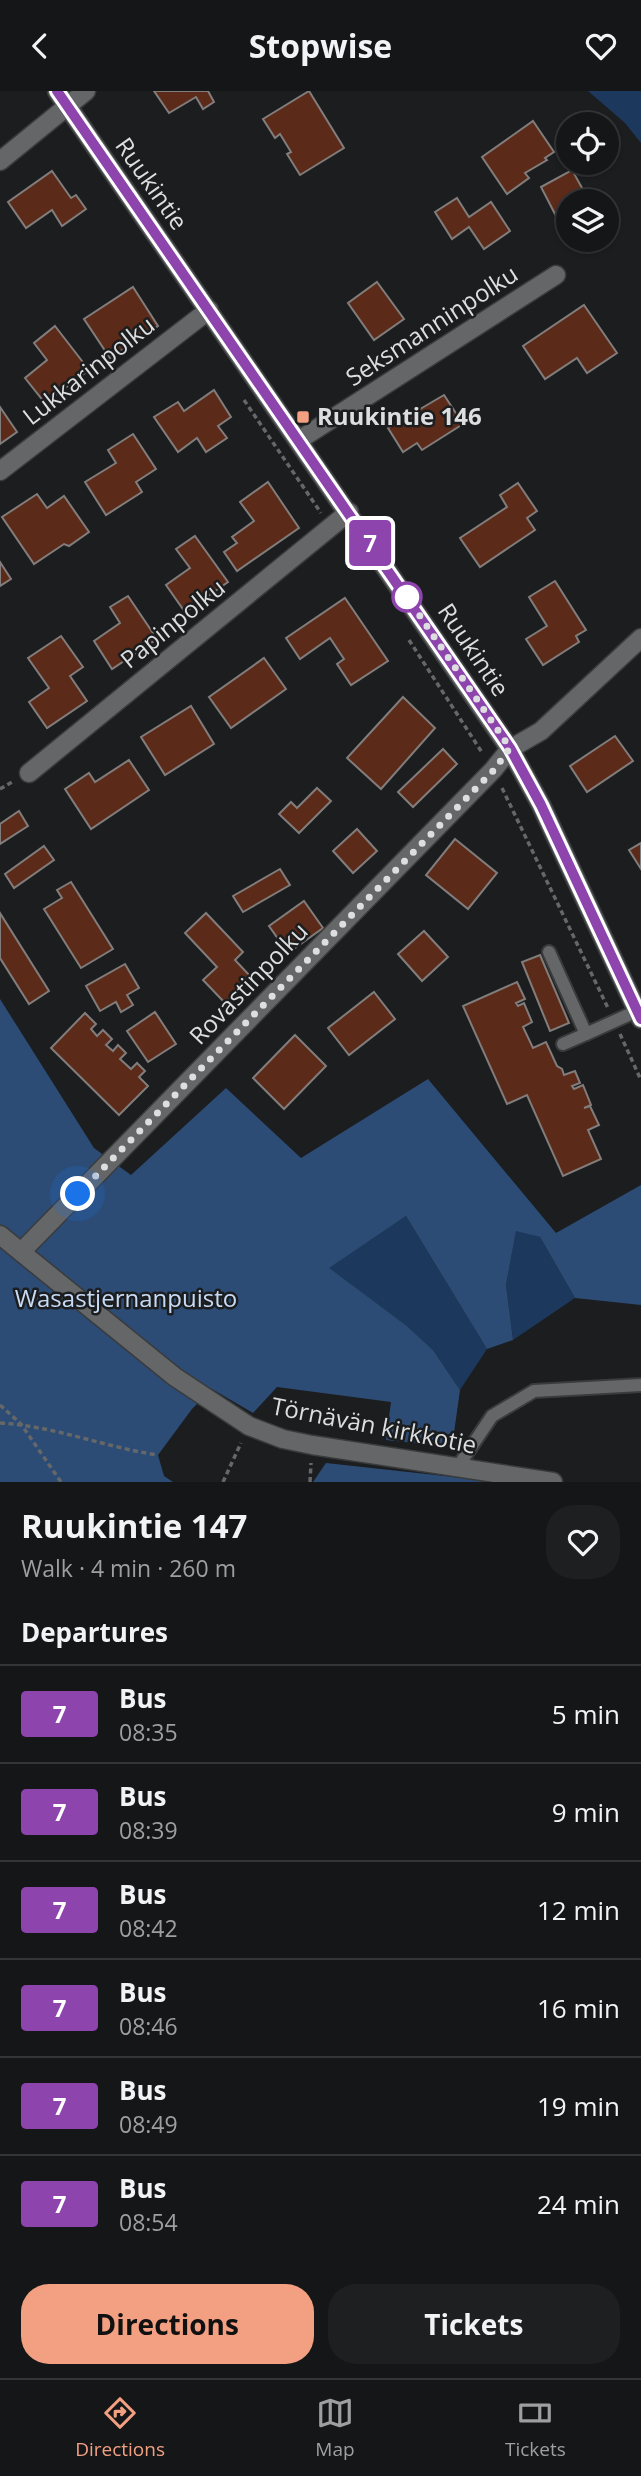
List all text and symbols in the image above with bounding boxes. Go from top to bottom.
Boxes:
text: Stopwise [249,24,392,67]
icon: back [21,27,59,65]
icon: heart [582,27,620,65]
map controls [556,112,619,252]
button: locate [556,112,619,175]
street label: Ruukintie [108,130,196,236]
button: layers [556,189,619,252]
street label: Seksmanninpolku [339,257,524,393]
street label: Lukkarinpolku [15,308,161,432]
place label: Ruukintie 146 [317,399,482,432]
marker: Ruukintie 146 [295,409,311,425]
line badge: 7 [347,520,393,566]
text: 7 [363,526,377,559]
street label: Papinpolku [113,570,231,675]
unlabelled marker [392,582,422,612]
street label: Ruukintie [431,596,517,702]
street label: Rovastinpolku [181,915,315,1051]
your location [60,1176,95,1211]
park label: Wasastjernanpuisto [15,1281,237,1314]
street label: Törnävän kirkkotie [269,1388,480,1461]
text: Ruukintie 147 [21,1503,247,1548]
button: heart [546,1505,620,1579]
text: Walk · 4 min · 260 m [21,1552,236,1584]
text: Departures [21,1614,168,1650]
text: Bus [119,1680,166,1716]
text: 5 min [552,1696,620,1732]
text: 7 [53,1697,66,1730]
text: 08:35 [119,1716,178,1748]
text: Bus [119,1778,166,1814]
text: 9 min [552,1794,620,1830]
text: 7 [53,1795,66,1828]
text: 08:39 [119,1814,178,1846]
text: Bus [119,1876,166,1912]
text: 12 min [537,1892,620,1928]
text: 7 [53,1893,66,1926]
text: 08:42 [119,1912,178,1944]
text: Bus [119,1974,166,2010]
text: 16 min [537,1990,620,2026]
text: 7 [53,1991,66,2024]
text: 08:46 [119,2010,178,2042]
text: Bus [119,2072,166,2108]
text: 19 min [537,2088,620,2124]
text: 7 [53,2089,66,2122]
text: 08:49 [119,2108,178,2140]
text: Bus [119,2170,166,2206]
text: 24 min [537,2186,620,2222]
text: 7 [53,2187,66,2220]
text: 08:54 [119,2206,178,2238]
button: Directions [21,2284,314,2364]
button: Tickets [328,2284,620,2364]
tab: Directions [75,2394,165,2462]
tab: Map [315,2394,355,2462]
tab: Tickets [505,2394,566,2462]

